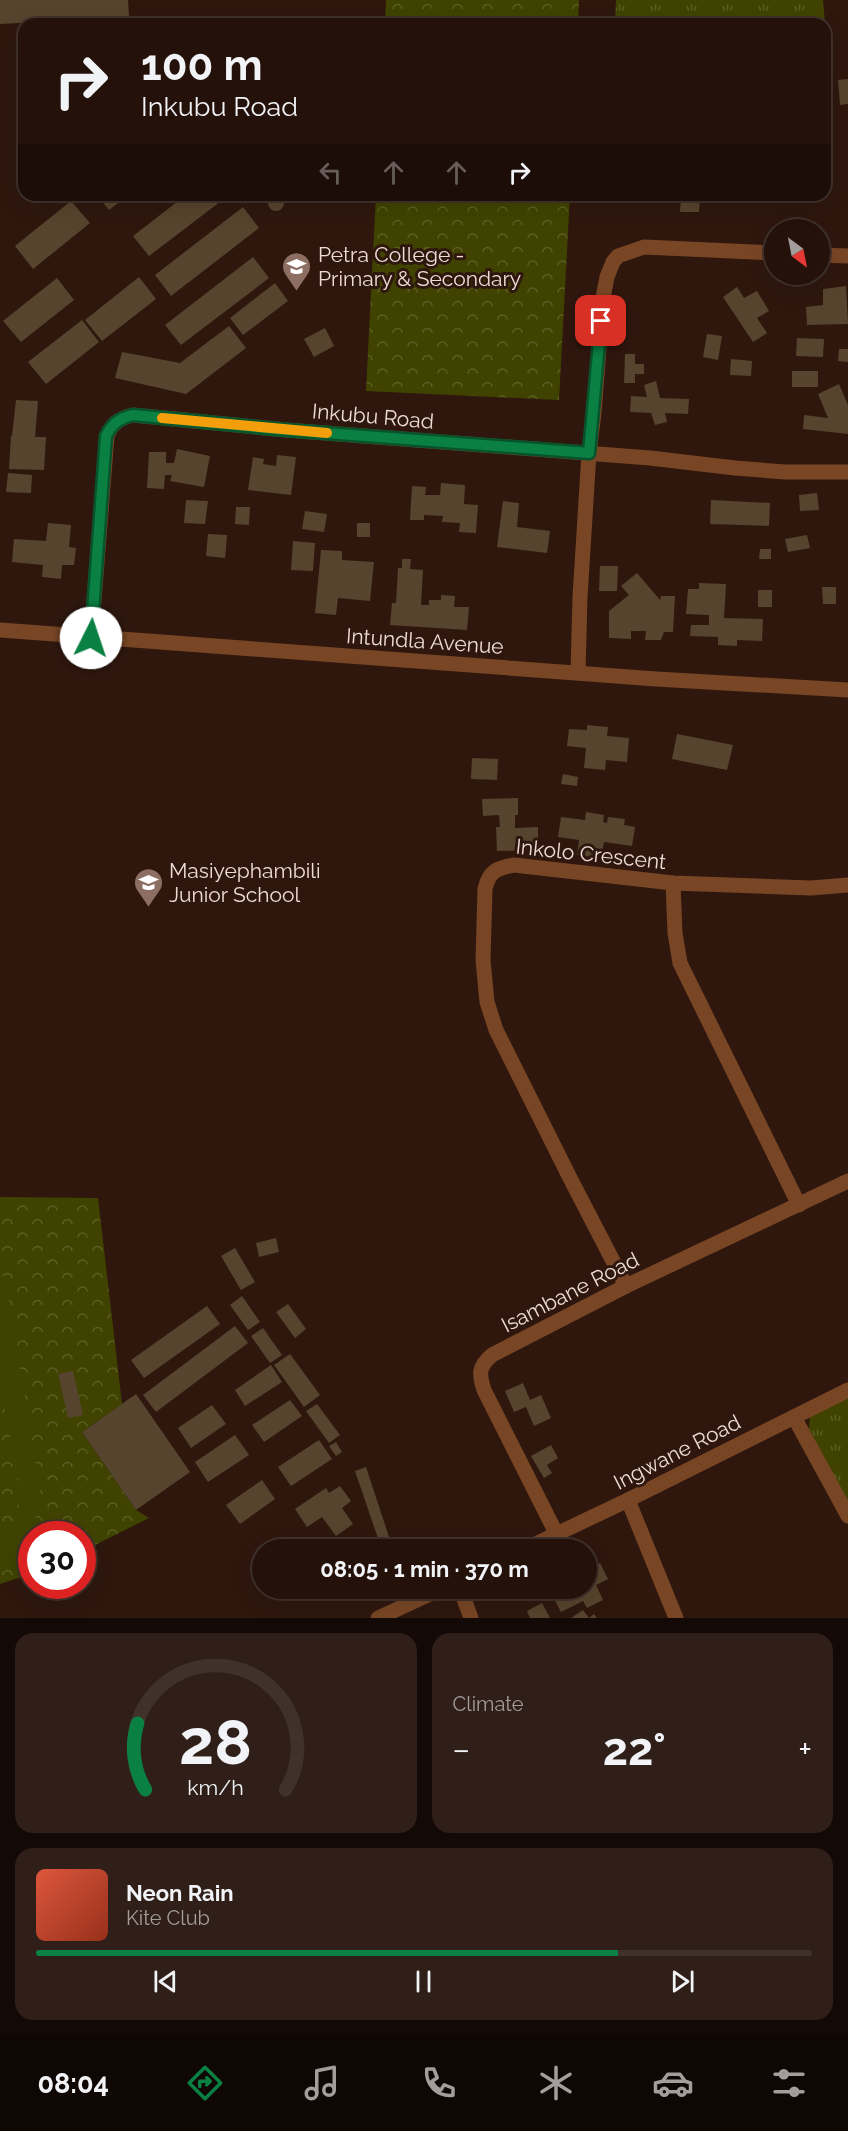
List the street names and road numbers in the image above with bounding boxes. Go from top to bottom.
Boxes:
street label: Inkubu Road [311,398,435,434]
street label: Intundla Avenue [345,623,505,659]
street label: Inkolo Crescent [515,834,667,874]
street label: Isambane Road [497,1247,643,1337]
street label: Ingwane Road [609,1409,745,1495]

